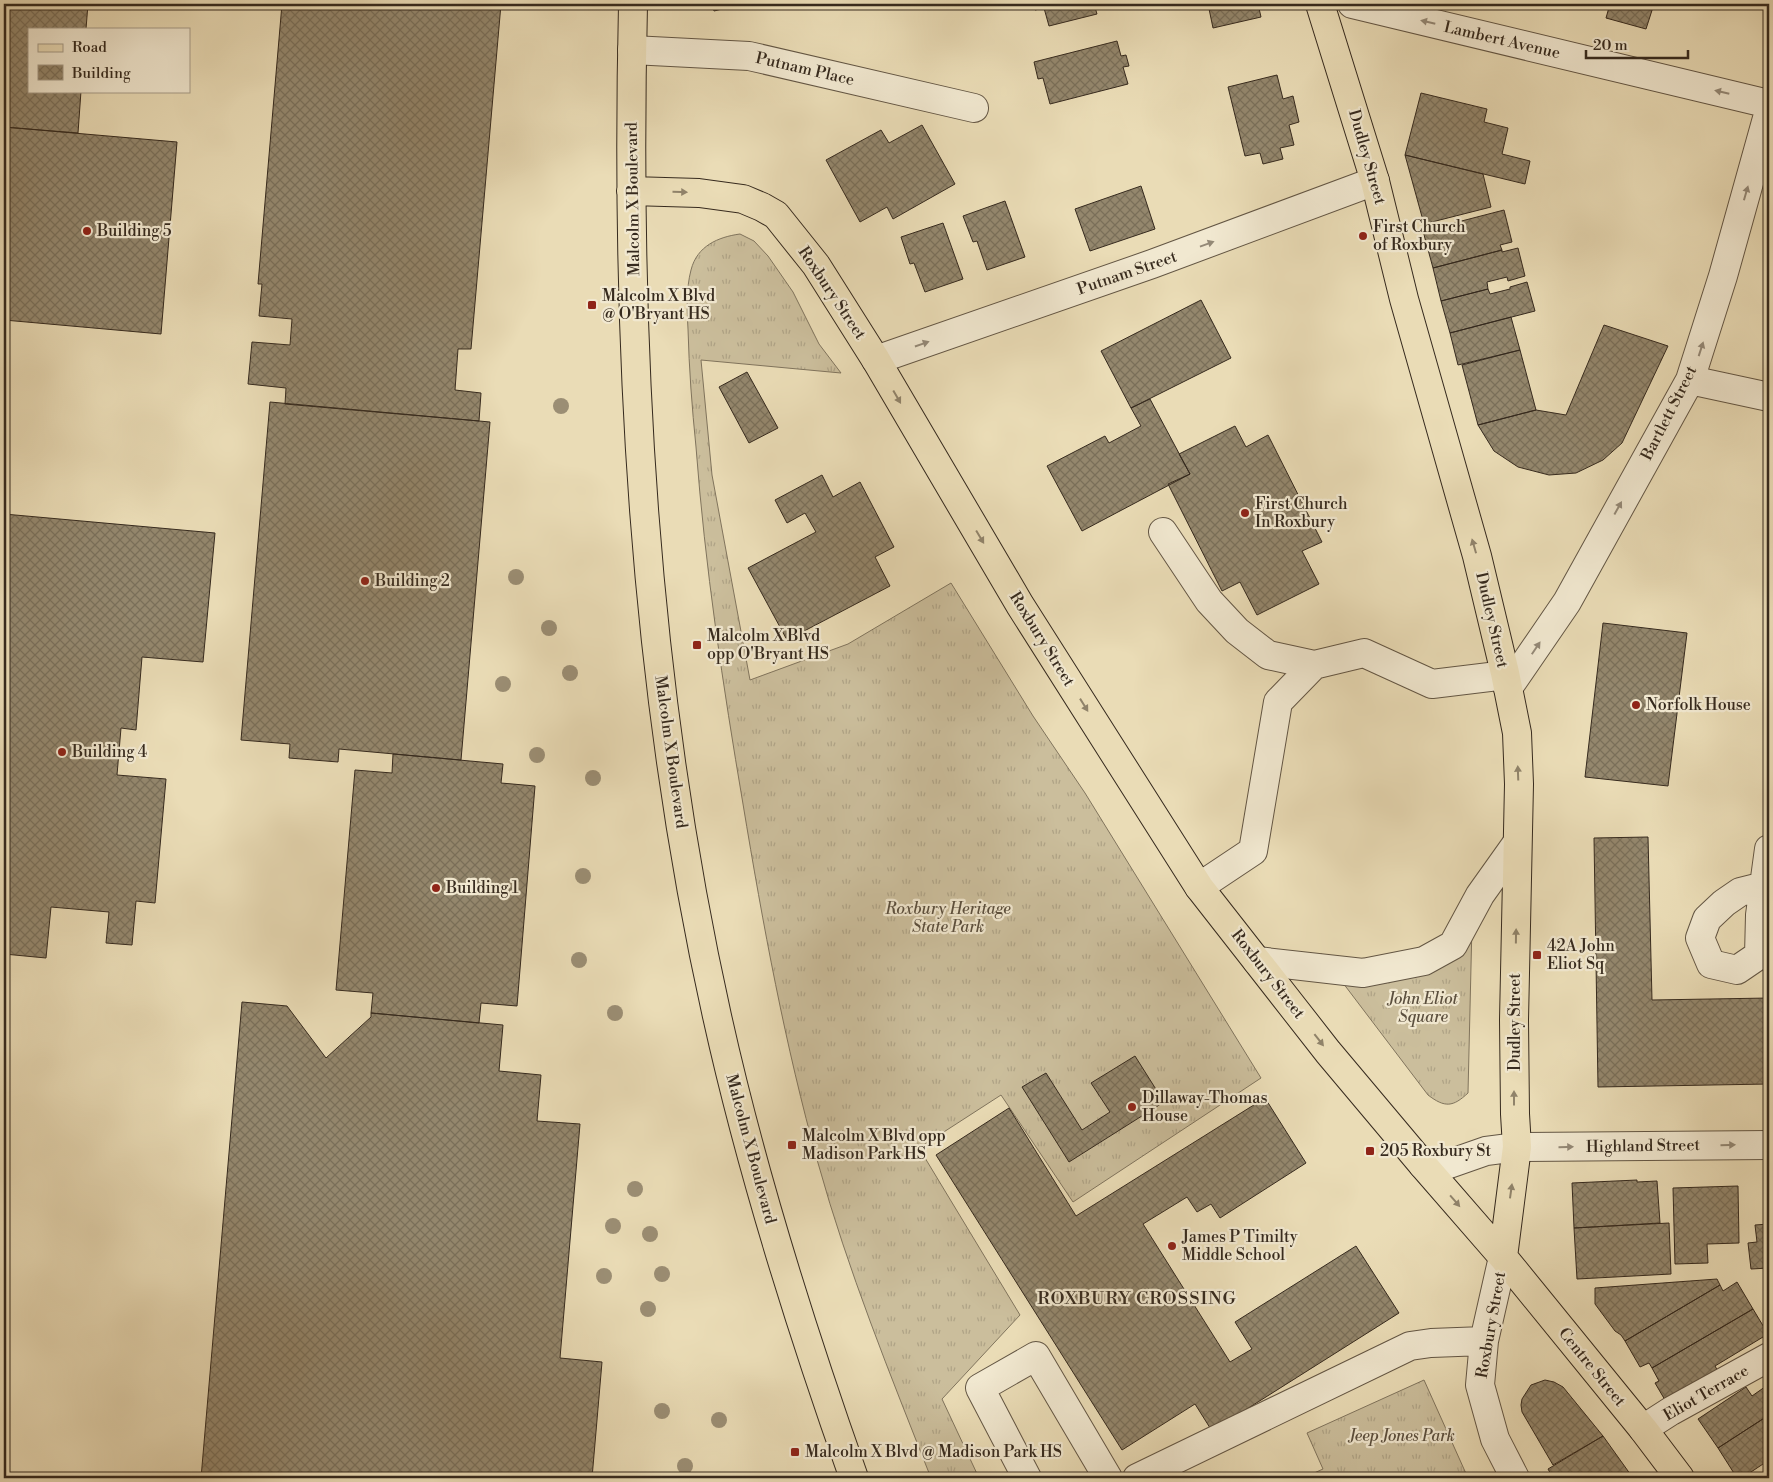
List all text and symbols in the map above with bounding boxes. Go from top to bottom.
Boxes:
street label: Lambert Avenue [1442,17,1562,63]
one-way arrow [1420,18,1435,26]
legend [28,28,190,92]
scale bar [1586,28,1688,60]
text: 20 m [1593,36,1628,55]
text: Road [72,38,107,57]
street label: Putnam Place [754,48,856,90]
text: Building [71,64,131,83]
one-way arrow [1714,88,1729,96]
street label: Dudley Street [1344,107,1390,207]
street label: Malcolm X Boulevard [622,122,644,276]
one-way arrow [1743,185,1751,200]
one-way arrow [672,188,688,196]
place label: First Church of Roxbury [1373,217,1466,255]
place label: Building 5 [96,221,172,241]
marker: Building 5 [81,225,93,237]
marker: First Church of Roxbury [1357,230,1369,242]
one-way arrow [1200,240,1215,247]
street label: Roxbury Street [794,243,871,344]
street label: Putnam Street [1074,246,1180,299]
place label: Malcolm X Blvd @ O'Bryant HS [602,286,715,324]
marker: Malcolm X Blvd @ O'Bryant HS [586,299,598,311]
one-way arrow [915,340,930,348]
one-way arrow [1697,341,1705,356]
street label: Bartlett Street [1636,362,1702,465]
one-way arrow [893,391,902,404]
place label: First Church In Roxbury [1255,494,1348,532]
one-way arrow [1614,501,1623,515]
marker: First Church In Roxbury [1239,507,1251,519]
one-way arrow [976,531,985,544]
one-way arrow [1470,538,1478,553]
street label: Dudley Street [1471,570,1513,670]
place label: Building 2 [374,571,450,591]
marker: Building 2 [359,575,371,587]
street label: Roxbury Street [1005,588,1079,690]
place label: Malcolm X Blvd opp O'Bryant HS [707,626,829,664]
marker: Malcolm X Blvd opp O'Bryant HS [691,639,703,651]
one-way arrow [1531,641,1540,655]
street label: Malcolm X Boulevard [650,674,692,830]
place label: Norfolk House [1646,695,1751,715]
one-way arrow [1079,698,1089,712]
marker: Norfolk House [1630,699,1642,711]
place label: Building 4 [71,742,148,762]
marker: Building 4 [56,746,68,758]
one-way arrow [1514,765,1522,781]
place label: Building 1 [445,878,519,898]
marker: Building 1 [430,882,442,894]
park label: Roxbury Heritage State Park [884,899,1011,937]
street label: Roxbury Street [1227,925,1309,1023]
one-way arrow [1512,928,1520,944]
place label: 42A John Eliot Sq [1547,936,1615,974]
marker: 42A John Eliot Sq [1531,949,1543,961]
street label: Dudley Street [1505,973,1525,1071]
park label: John Eliot Square [1386,989,1459,1027]
one-way arrow [1313,1033,1324,1046]
street label: Malcolm X Boulevard [721,1072,781,1226]
place label: Dillaway-Thomas House [1142,1088,1267,1126]
one-way arrow [1510,1090,1518,1106]
marker: Dillaway-Thomas House [1126,1101,1138,1113]
place label: Malcolm X Blvd opp Madison Park HS [802,1126,946,1164]
street label: Highland Street [1586,1135,1701,1157]
marker: Malcolm X Blvd opp Madison Park HS [786,1139,798,1151]
place label: 205 Roxbury St [1380,1141,1492,1161]
one-way arrow [1720,1141,1736,1149]
one-way arrow [1558,1143,1574,1151]
marker: 205 Roxbury St [1364,1145,1376,1157]
one-way arrow [1507,1183,1515,1199]
one-way arrow [1449,1195,1460,1208]
place label: James P Timilty Middle School [1181,1227,1298,1265]
marker: James P Timilty Middle School [1166,1240,1178,1252]
street label: Roxbury Street [1472,1270,1510,1380]
district label: ROXBURY CROSSING [1037,1287,1237,1310]
street label: Centre Street [1554,1323,1630,1411]
street label: Eliot Terrace [1660,1361,1752,1425]
park label: Jeep Jones Park [1347,1426,1455,1446]
place label: Malcolm X Blvd @ Madison Park HS [805,1442,1062,1462]
marker: Malcolm X Blvd @ Madison Park HS [789,1446,801,1458]

